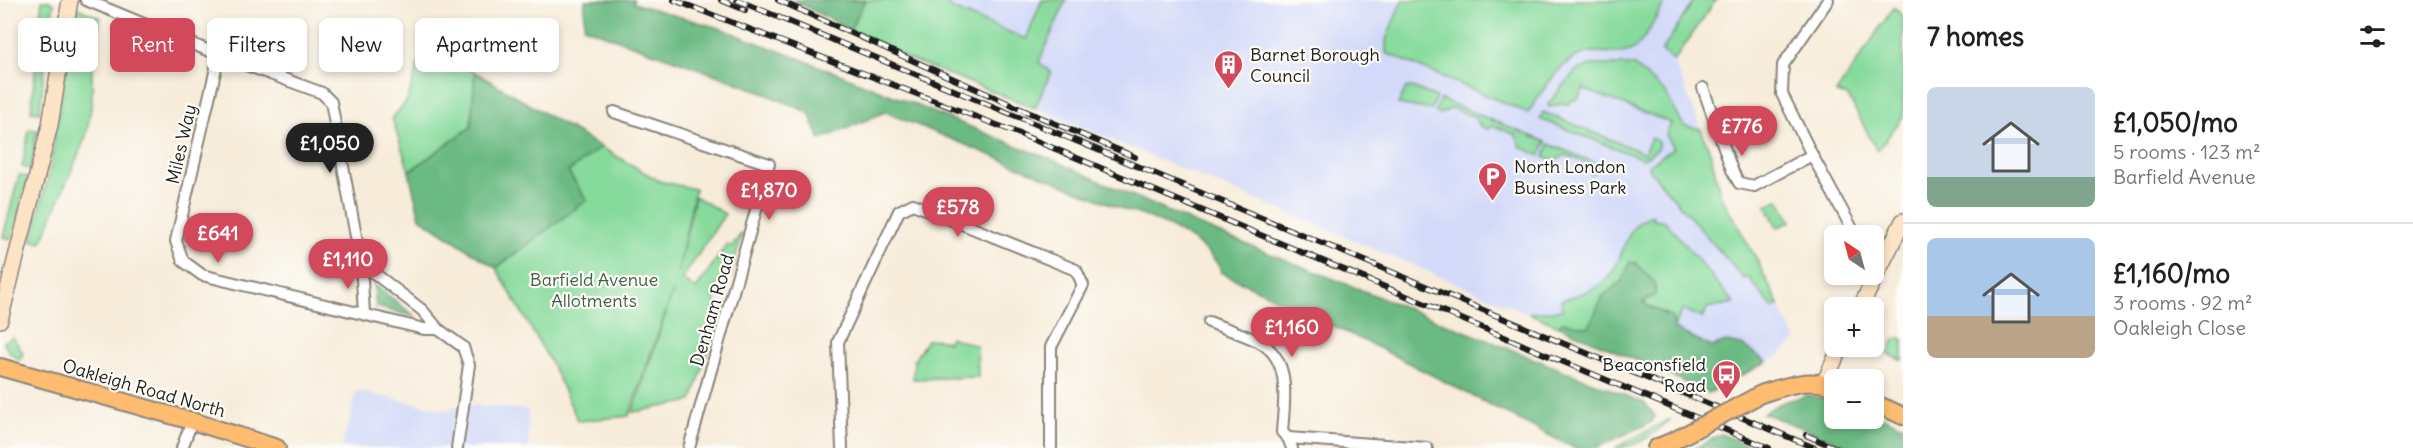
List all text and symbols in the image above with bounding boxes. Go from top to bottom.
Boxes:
chip: Buy [18,18,98,72]
chip: Rent [110,18,195,72]
chip: Filters [207,18,307,72]
chip: New [319,18,403,72]
chip: Apartment [415,18,559,72]
text: 7 homes [1927,20,2024,53]
icon: filters [2356,20,2389,53]
place label: Barnet Borough Council [1250,43,1380,87]
building icon: Barnet Borough Council [1213,48,1245,90]
street label: Miles Way [161,102,201,186]
pin: £776 [1706,106,1778,157]
text: £1,050/mo [2113,106,2238,139]
icon: home [1975,111,2047,183]
text: £776 [1721,113,1763,138]
pin: £1,050 [281,123,379,174]
text: £1,050 [300,130,360,155]
text: 5 rooms · 123 m² [2113,139,2260,164]
place label: North London Business Park [1514,155,1627,199]
parking icon: North London Business Park [1477,160,1509,202]
text: Barfield Avenue [2113,164,2256,189]
pin: £1,870 [720,170,818,221]
text: £1,870 [740,177,798,202]
pin: £578 [922,187,994,238]
text: £578 [936,194,980,219]
pin: £641 [182,213,254,264]
text: £641 [197,220,239,245]
north arrow [1824,225,1884,285]
map controls [1824,225,1884,429]
pin: £1,110 [299,239,397,290]
text: £1,110 [323,246,373,271]
street label: Denham Road [685,251,739,369]
text: £1,160/mo [2113,257,2230,290]
icon: home [1975,262,2047,334]
park label: Barfield Avenue Allotments [530,268,658,312]
text: 3 rooms · 92 m² [2113,290,2252,315]
button: + [1824,297,1884,357]
pin: £1,160 [1243,307,1341,358]
text: £1,160 [1265,314,1319,339]
text: Oakleigh Close [2113,315,2246,340]
place label: Beaconsfield Road [1602,353,1706,397]
street label: Oakleigh Road North [60,354,228,422]
bus stop icon: Beaconsfield Road [1711,358,1743,400]
button: − [1824,369,1884,429]

